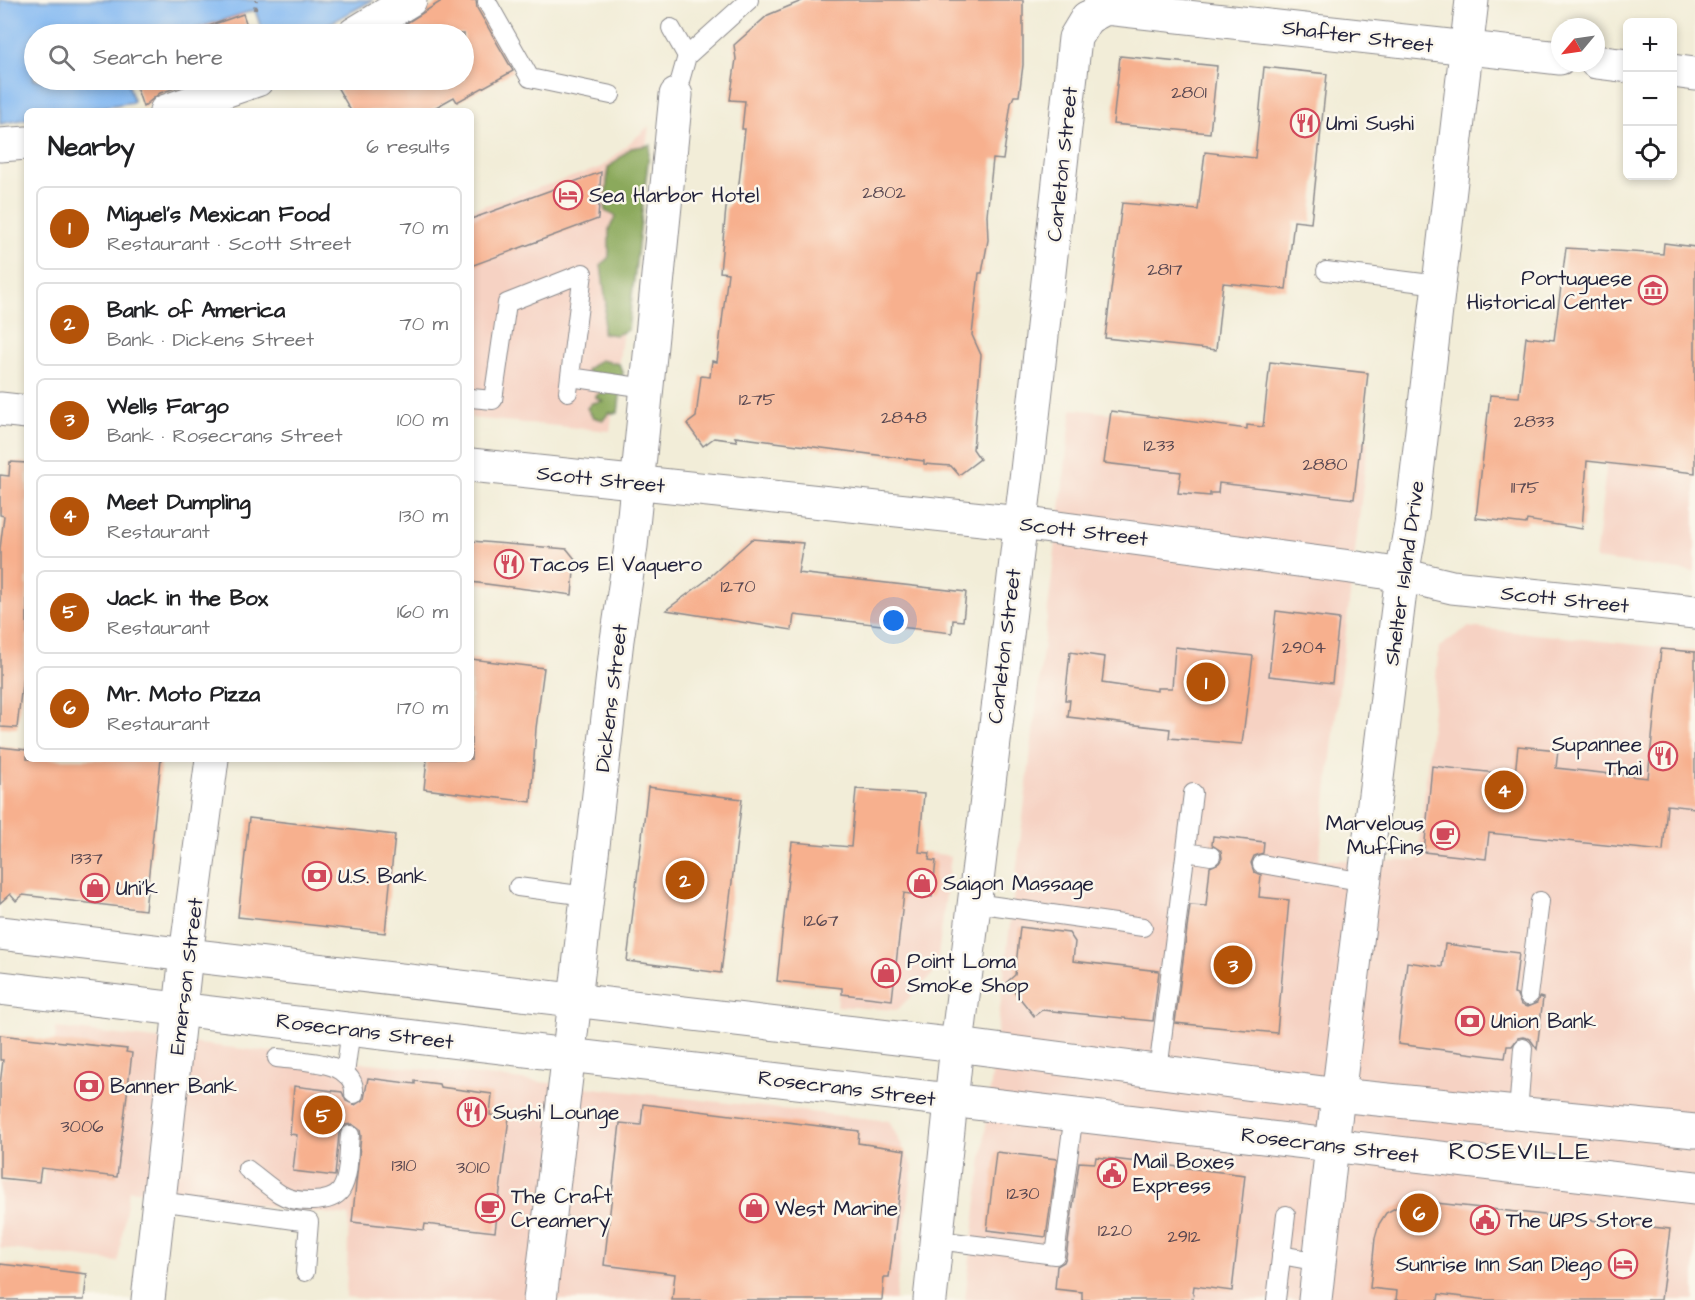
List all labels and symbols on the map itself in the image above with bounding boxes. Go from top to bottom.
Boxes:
street label: Shafter Street [1281,13,1435,60]
north arrow [1551,18,1605,72]
house number: 2801 [1171,80,1207,105]
street label: Carleton Street [1040,85,1085,243]
restaurant icon: Umi Sushi [1289,107,1321,139]
place label: Umi Sushi [1326,109,1414,138]
hotel icon: Sea Harbor Hotel [552,179,584,211]
house number: 2802 [862,180,907,205]
place label: Sea Harbor Hotel [589,181,759,210]
house number: 2817 [1147,257,1183,282]
place label: Portuguese Historical Center [1467,264,1632,317]
museum icon: Portuguese Historical Center [1637,274,1669,306]
house number: 1275 [739,387,775,412]
house number: 2848 [881,405,927,430]
house number: 2833 [1514,409,1554,434]
house number: 1233 [1144,433,1174,458]
house number: 2880 [1303,452,1348,477]
street label: Scott Street [535,458,667,501]
house number: 1175 [1511,475,1539,500]
street label: Shelter Island Drive [1377,479,1432,667]
street label: Scott Street [1018,509,1150,554]
restaurant icon: Tacos El Vaquero [493,548,525,580]
place label: Tacos El Vaquero [530,550,702,579]
street label: Carleton Street [981,566,1028,725]
house number: 1270 [720,574,756,599]
street label: Scott Street [1499,578,1631,621]
your location [879,606,908,635]
street label: Dickens Street [588,622,635,774]
house number: 2904 [1282,635,1326,660]
pin: 1 [1186,660,1226,704]
place label: Supannee Thai [1552,730,1642,783]
restaurant icon: Supannee Thai [1647,740,1679,772]
pin: 4 [1484,768,1524,812]
place label: Marvelous Muffins [1326,809,1424,862]
cafe icon: Marvelous Muffins [1429,819,1461,851]
house number: 1337 [71,846,103,871]
pin: 2 [666,858,704,902]
bank icon: U.S. Bank [301,860,333,892]
place label: U.S. Bank [338,862,427,891]
shop icon: Saigon Massage [906,867,938,899]
place label: Saigon Massage [943,869,1094,900]
shop icon: Uni'k [79,872,111,904]
place label: Uni'k [116,874,158,903]
street label: Emerson Street [162,895,211,1056]
house number: 1267 [804,908,838,933]
pin: 3 [1214,942,1252,988]
place label: Point Loma Smoke Shop [907,947,1029,1001]
shop icon: Point Loma Smoke Shop [870,957,902,989]
bank icon: Union Bank [1454,1005,1486,1037]
street label: Rosecrans Street [275,1006,456,1057]
place label: Union Bank [1491,1007,1596,1036]
street label: Rosecrans Street [757,1063,938,1114]
bank icon: Banner Bank [73,1070,105,1102]
place label: Banner Bank [110,1072,237,1101]
pin: 5 [304,1092,342,1138]
restaurant icon: Sushi Lounge [456,1096,488,1128]
place label: Sushi Lounge [493,1098,619,1129]
house number: 3006 [60,1114,104,1139]
street label: Rosecrans Street [1240,1120,1421,1171]
district label: ROSEVILLE [1449,1135,1591,1169]
place label: Mail Boxes Express [1133,1147,1234,1201]
house number: 1310 [391,1153,417,1178]
house number: 3010 [456,1155,490,1180]
public building icon: Mail Boxes Express [1096,1157,1128,1189]
house number: 1230 [1006,1181,1040,1206]
place label: The Craft Creamery [511,1182,613,1237]
pin: 6 [1400,1190,1438,1236]
cafe icon: The Craft Creamery [474,1192,506,1224]
shop icon: West Marine [738,1192,770,1224]
place label: West Marine [775,1194,898,1223]
public building icon: The UPS Store [1469,1204,1501,1236]
place label: The UPS Store [1506,1206,1653,1235]
house number: 1220 [1098,1218,1132,1243]
house number: 2912 [1167,1224,1201,1249]
hotel icon: Sunrise Inn San Diego [1607,1248,1639,1280]
place label: Sunrise Inn San Diego [1396,1250,1602,1281]

